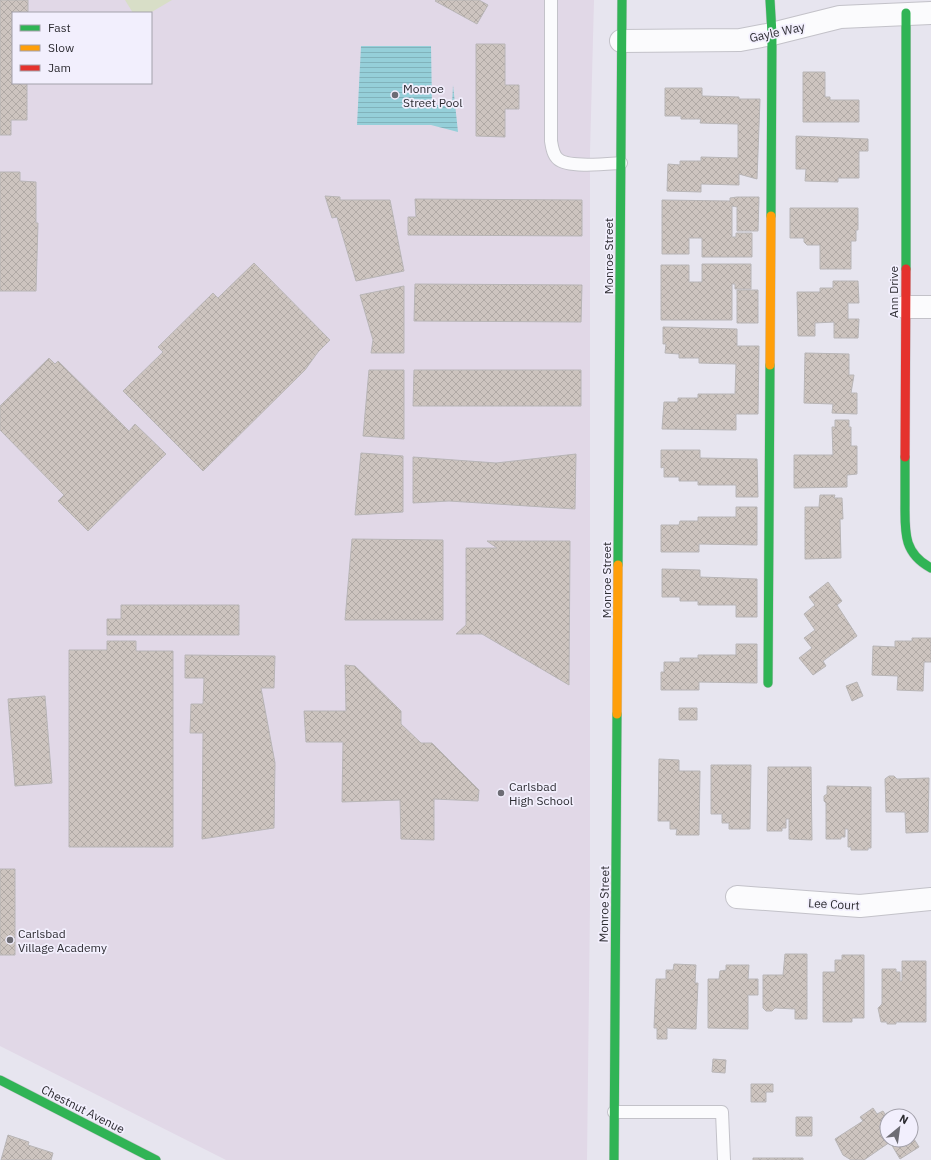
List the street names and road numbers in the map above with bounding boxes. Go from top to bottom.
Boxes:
street label: Gayle Way [748,19,806,45]
street label: Monroe Street [601,218,616,294]
street label: Ann Drive [886,266,901,318]
street label: Monroe Street [599,542,614,618]
street label: Monroe Street [596,866,612,942]
street label: Lee Court [808,895,860,913]
street label: Chestnut Avenue [39,1082,128,1137]

